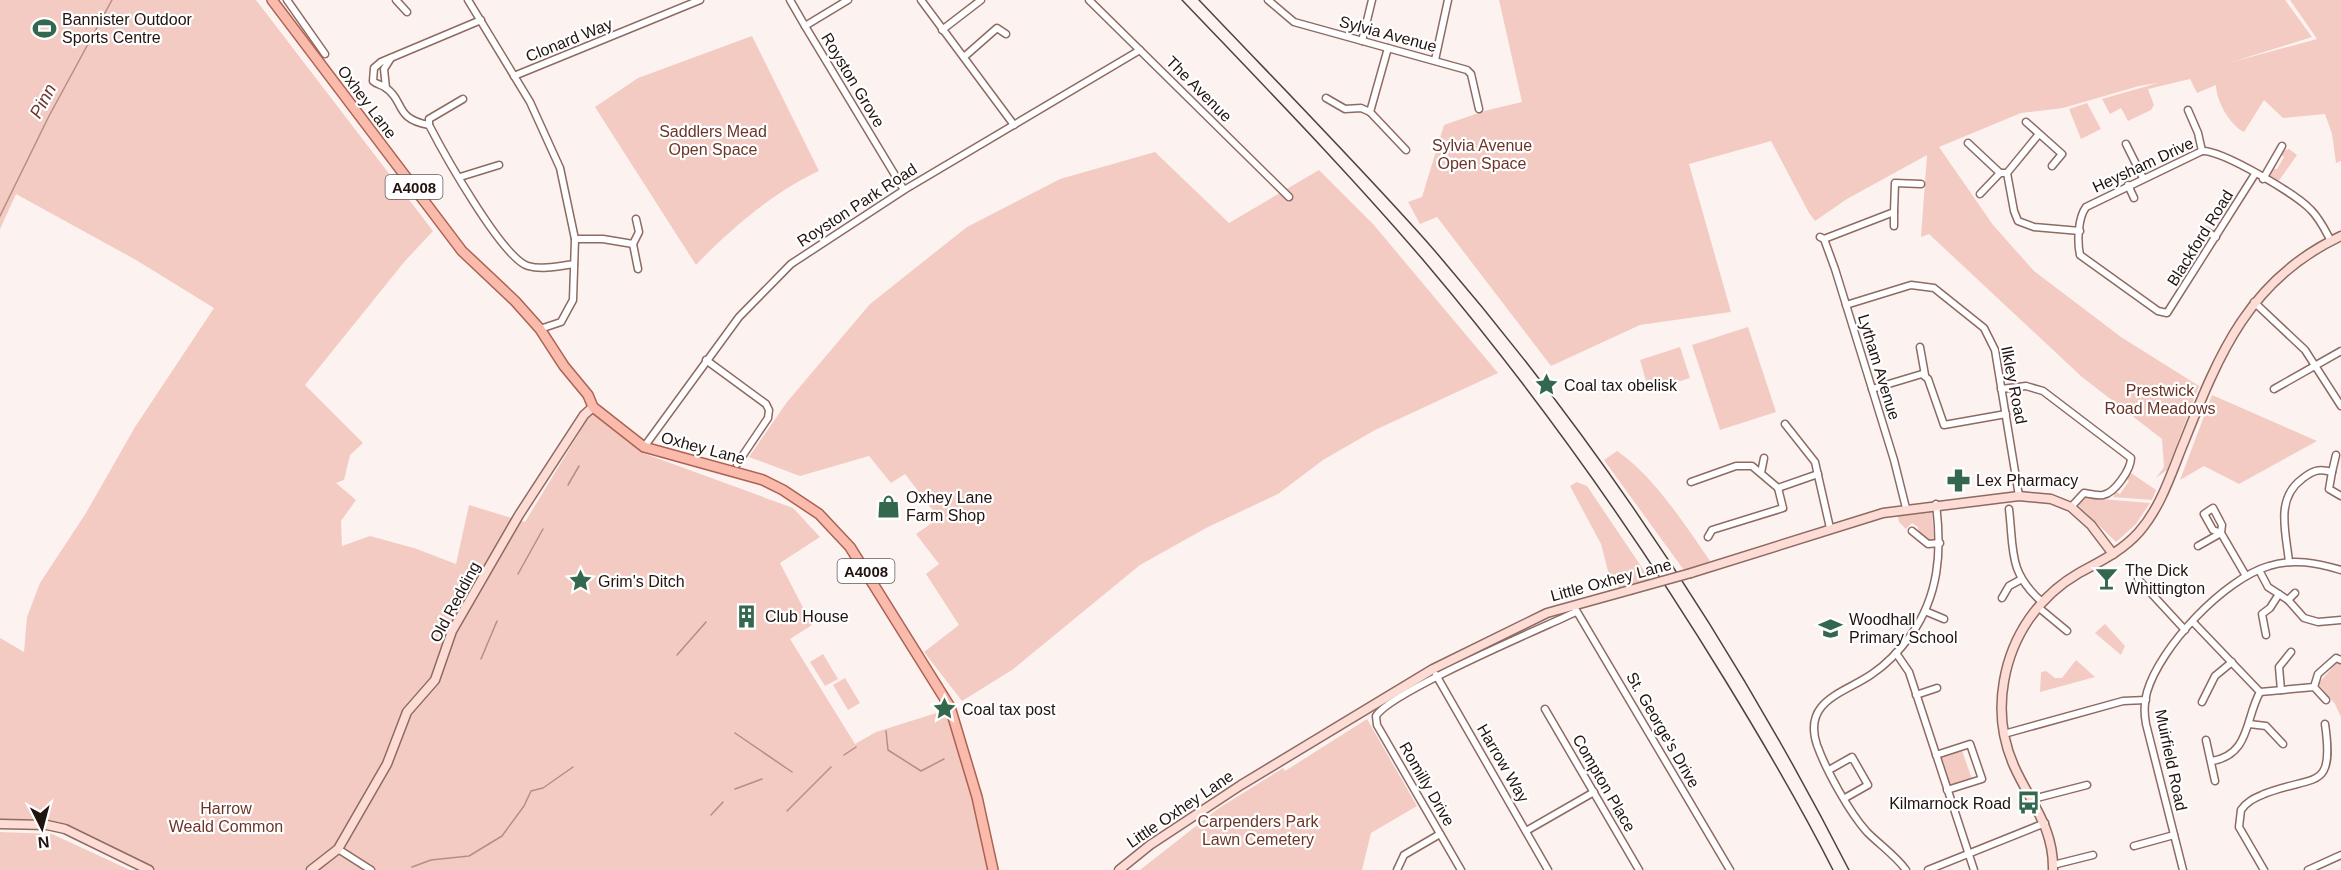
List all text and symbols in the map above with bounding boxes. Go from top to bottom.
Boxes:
place label: Bannister Outdoor Sports Centre [62,11,193,46]
street label: Sylvia Avenue [1337,13,1439,55]
sports icon: Bannister Outdoor Sports Centre [31,15,57,41]
street label: Clonard Way [523,15,615,65]
street label: Royston Grove [818,30,888,130]
street label: The Avenue [1163,53,1235,125]
street label: Oxhey Lane [334,62,400,142]
water label: Pinn [26,80,60,122]
park label: Saddlers Mead Open Space [659,123,767,158]
street label: Heysham Drive [2090,134,2196,196]
park label: Sylvia Avenue Open Space [1432,137,1532,172]
street label: Royston Park Road [794,160,920,250]
road number: A4008 [386,175,442,199]
street label: Blackford Road [2164,187,2236,289]
street label: Lytham Avenue [1855,312,1903,422]
street label: Ilkley Road [1998,345,2030,425]
place icon: Coal tax obelisk [1533,372,1559,398]
place label: Coal tax obelisk [1564,377,1678,394]
park label: Prestwick Road Meadows [2104,382,2216,417]
street label: Oxhey Lane [659,429,747,467]
pharmacy icon: Lex Pharmacy [1945,467,1971,493]
place label: Lex Pharmacy [1976,472,2078,489]
place label: Oxhey Lane Farm Shop [906,489,992,524]
shop icon: Oxhey Lane Farm Shop [875,493,901,519]
street label: Little Oxhey Lane [1549,556,1673,604]
street label: Old Redding [427,559,483,645]
road number: A4008 [838,559,894,583]
place label: The Dick Whittington [2125,562,2205,597]
bar icon: The Dick Whittington [2094,566,2120,592]
place icon: Grim's Ditch [567,568,593,594]
place label: Grim's Ditch [598,573,685,590]
building icon: Club House [734,603,760,629]
place label: Club House [765,608,849,625]
place label: Woodhall Primary School [1849,611,1957,646]
school or university icon: Woodhall Primary School [1818,615,1844,641]
street label: St. George's Drive [1623,669,1703,791]
place icon: Coal tax post [931,696,957,722]
place label: Coal tax post [962,701,1056,718]
street label: Muirfield Road [2152,708,2190,812]
street label: Harrow Way [1474,721,1532,805]
street label: Compton Place [1569,731,1639,835]
street label: Romilly Drive [1396,739,1458,829]
street label: Little Oxhey Lane [1124,767,1236,851]
bus stop icon: Kilmarnock Road [2016,790,2042,816]
place label: Kilmarnock Road [1889,795,2011,812]
north arrow [12,798,72,858]
park label: Harrow Weald Common [169,800,283,835]
park label: Carpenders Park Lawn Cemetery [1198,813,1319,848]
text: N [37,833,50,851]

